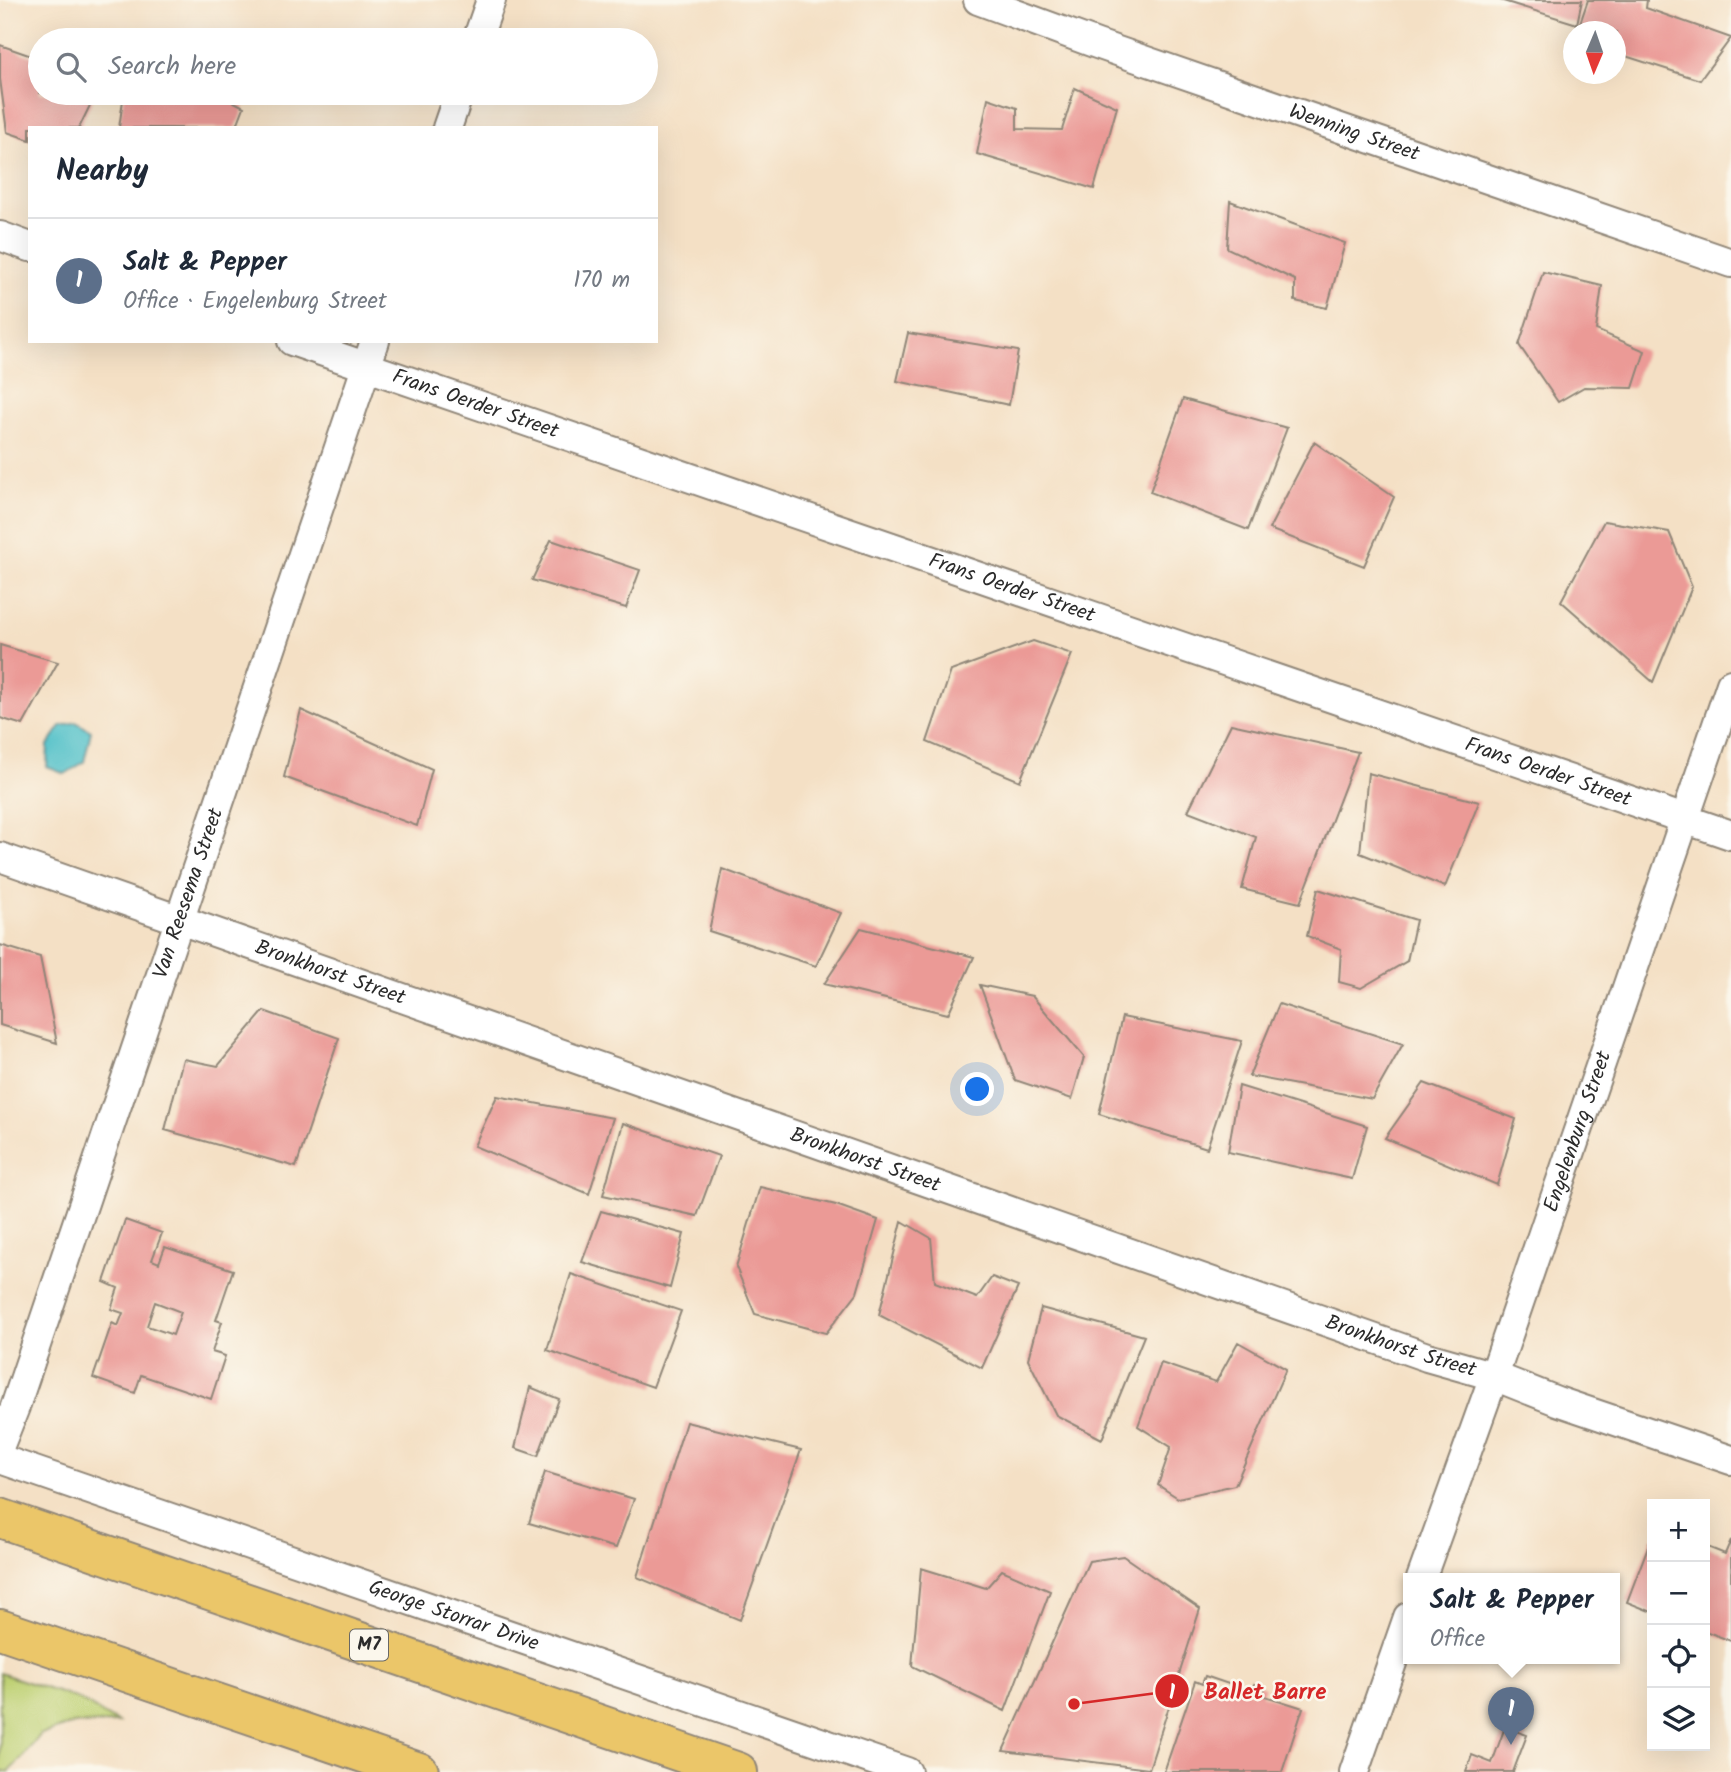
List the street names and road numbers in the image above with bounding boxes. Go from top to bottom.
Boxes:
street label: Wenning Street [1284,95,1425,171]
street label: Frans Oerder Street [388,360,564,448]
street label: Frans Oerder Street [924,544,1100,632]
street label: Frans Oerder Street [1460,728,1637,816]
street label: Van Reesema Street [144,803,233,983]
street label: Bronkhorst Street [251,931,411,1015]
street label: Engelenburg Street [1535,1046,1621,1217]
street label: Bronkhorst Street [786,1119,946,1202]
street label: Bronkhorst Street [1321,1306,1481,1387]
street label: George Storrar Drive [364,1571,544,1660]
road number: M7 [350,1630,388,1660]

